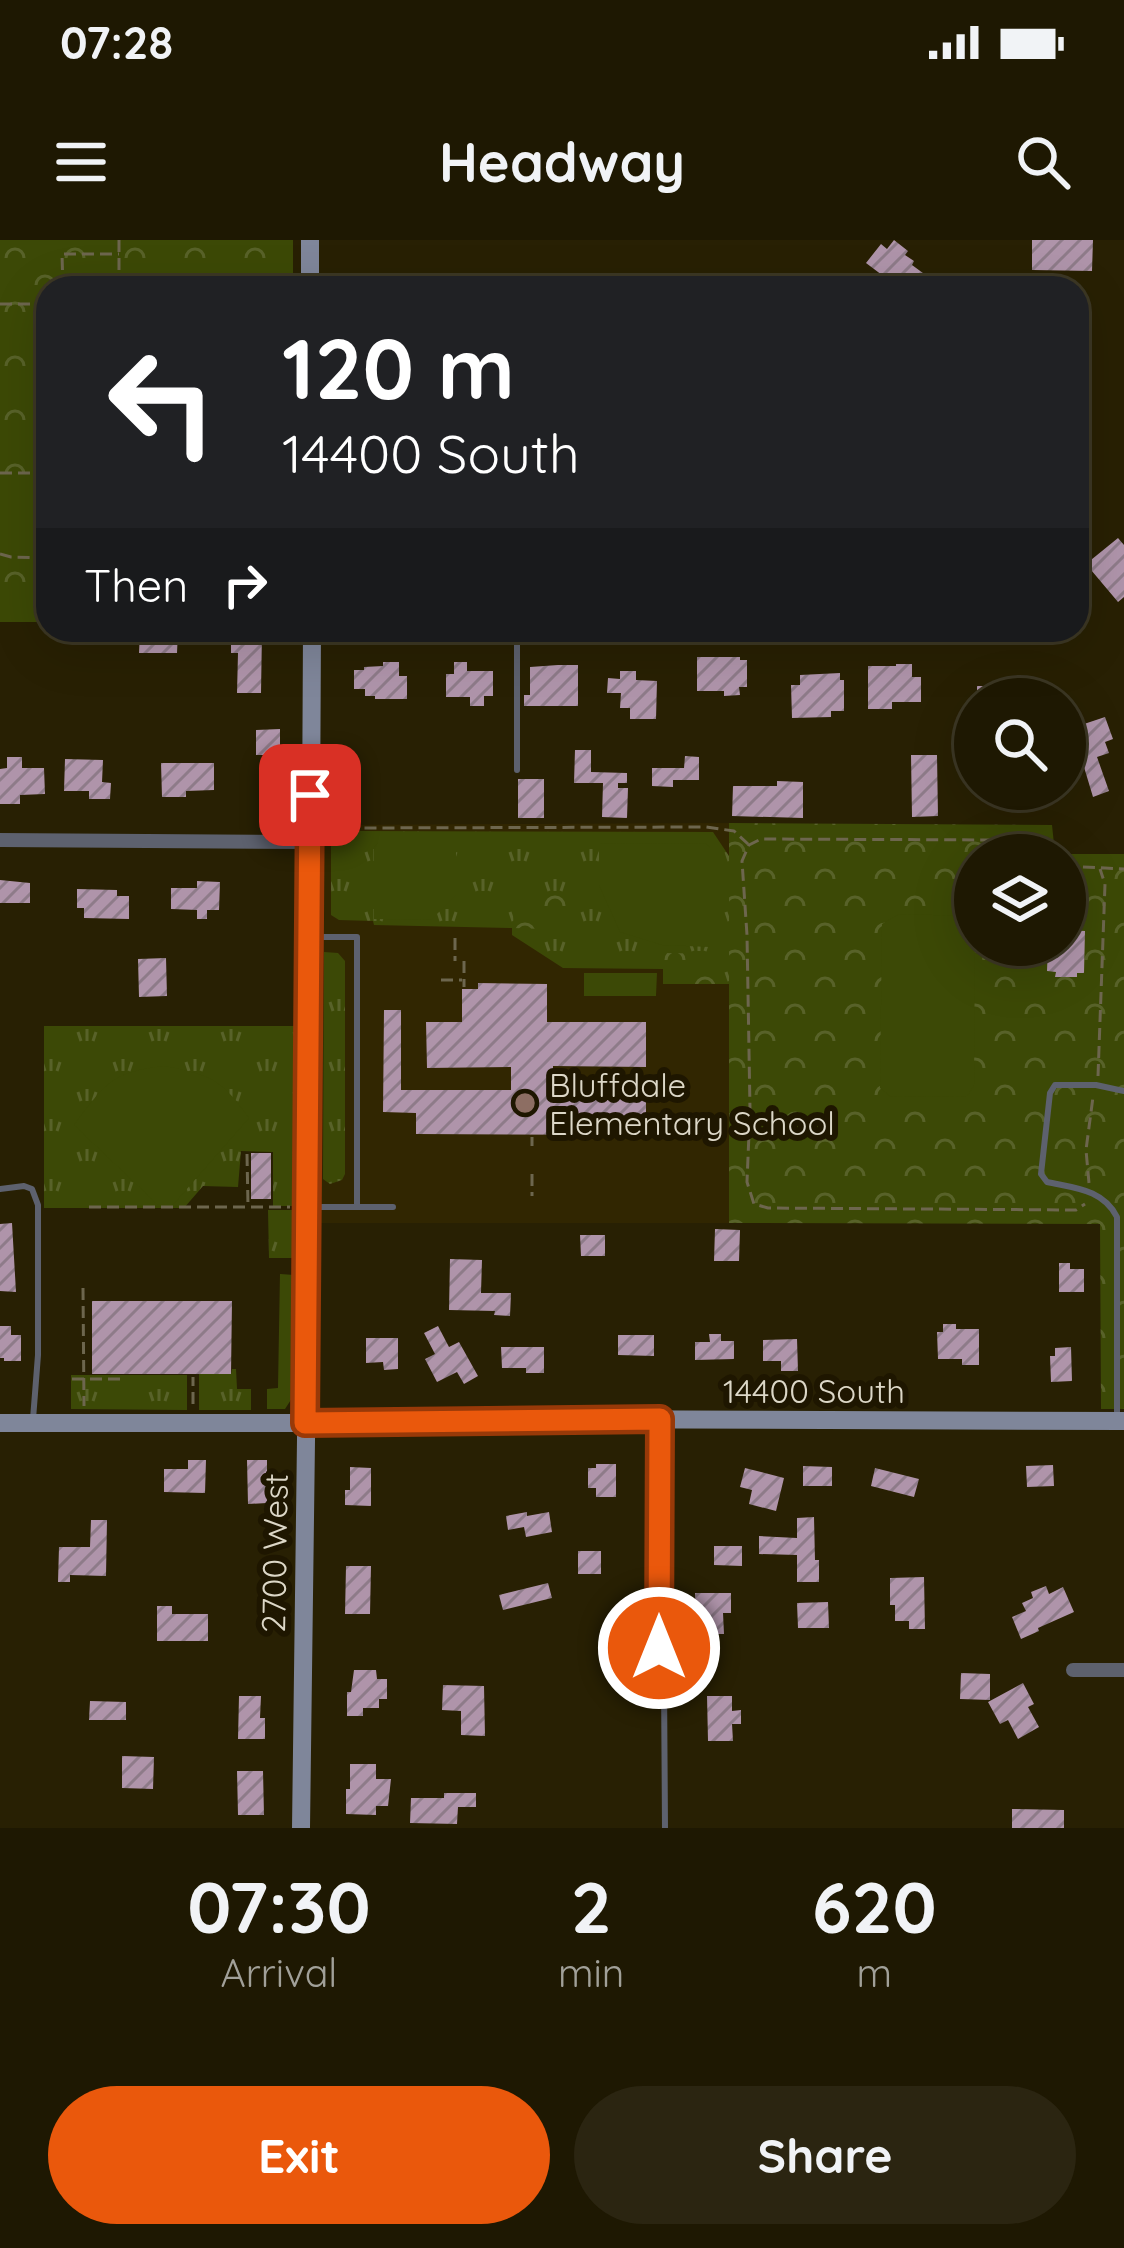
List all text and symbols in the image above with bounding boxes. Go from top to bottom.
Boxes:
text: 07:28 [60,14,173,70]
text: Headway [439,128,685,196]
icon: menu [48,129,114,195]
icon: search [1010,129,1076,195]
text: 120 m [282,315,515,420]
icon: left [84,324,240,480]
text: 14400 South [282,419,580,487]
icon: right [212,552,278,618]
text: Then [84,557,188,613]
map controls [954,678,1086,966]
button: search [954,678,1086,810]
pin [259,744,361,846]
icon: arrive [277,762,343,828]
button: layers [954,834,1086,966]
place label: Bluffdale Elementary School [549,1064,835,1143]
marker: Bluffdale Elementary School [512,1090,538,1116]
street label: 14400 South [723,1370,905,1411]
street label: 2700 West [252,1473,296,1633]
position arrow [596,1585,722,1711]
text: 07:30 [187,1861,371,1951]
text: 2 [571,1861,612,1951]
text: 620 [812,1861,937,1951]
text: Arrival [221,1948,337,1997]
text: min [558,1948,624,1997]
text: m [856,1948,892,1997]
button: Exit [48,2086,550,2224]
button: Share [574,2086,1076,2224]

